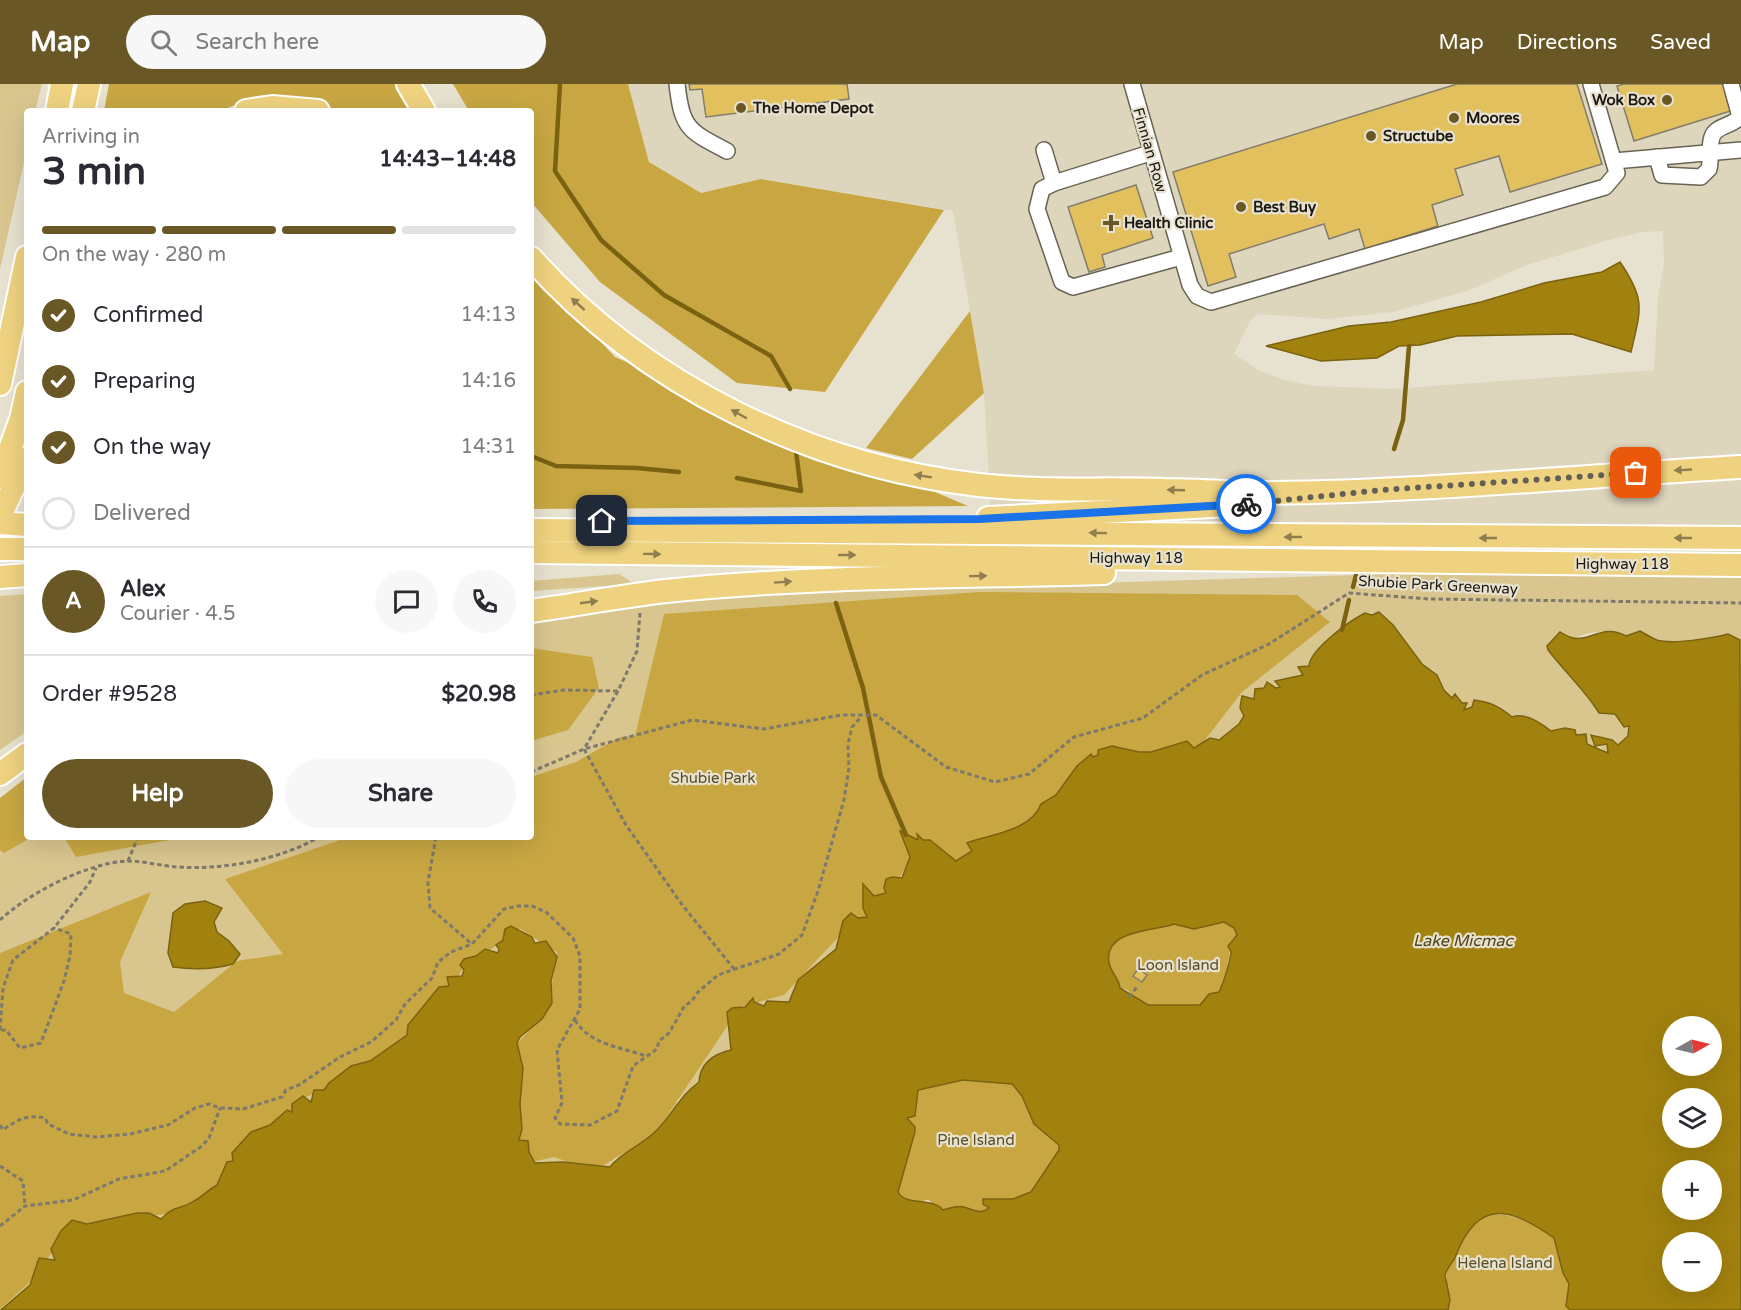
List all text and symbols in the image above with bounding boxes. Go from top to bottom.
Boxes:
search box [126,15,546,69]
text: Map [30,25,90,59]
icon: search [147,26,180,59]
text: Search here [195,29,319,55]
text: Map [1438,30,1484,55]
text: Directions [1517,30,1617,55]
text: Saved [1650,30,1711,55]
place label: Wok Box [1592,91,1655,109]
marker: Wok Box [1660,93,1674,107]
place label: The Home Depot [752,99,874,118]
marker: The Home Depot [734,101,748,115]
street label: Finnian Row [1129,105,1171,195]
place label: Moores [1466,109,1520,127]
marker: Moores [1447,111,1461,125]
text: Arriving in [42,125,140,149]
place label: Structube [1383,127,1454,145]
marker: Structube [1364,129,1378,143]
text: 14:43–14:48 [379,146,516,172]
text: 3 min [42,148,146,195]
place label: Best Buy [1253,198,1316,217]
marker: Best Buy [1234,200,1248,214]
marker: Health Clinic [1102,214,1120,232]
place label: Health Clinic [1124,214,1213,232]
text: On the way · 280 m [42,243,226,267]
one-way arrow [571,298,586,311]
icon: check [42,299,75,332]
text: Confirmed [93,302,203,328]
text: 14:13 [461,303,516,327]
icon: check [42,365,75,398]
text: Preparing [93,368,196,394]
text: 14:16 [461,369,516,393]
one-way arrow [730,409,747,419]
icon: check [42,431,75,464]
text: On the way [93,434,211,460]
text: 14:31 [461,435,516,459]
pin [1610,447,1661,498]
icon: bag [1619,456,1652,489]
one-way arrow [1673,466,1692,475]
one-way arrow [913,471,932,480]
courier [1216,474,1276,534]
one-way arrow [1167,485,1186,495]
icon: bike [1230,488,1263,521]
pin [576,495,627,546]
text: Delivered [93,500,191,526]
icon: home [585,504,618,537]
one-way arrow [1088,528,1107,538]
one-way arrow [1283,532,1302,542]
one-way arrow [1478,533,1497,543]
one-way arrow [1673,533,1692,543]
one-way arrow [643,549,662,559]
street label: Highway 118 [1089,549,1183,567]
one-way arrow [838,550,857,560]
street label: Highway 118 [1575,555,1669,573]
button: chat [375,570,438,633]
button: phone [453,570,516,633]
one-way arrow [968,571,987,580]
street label: Shubie Park Greenway [1358,572,1518,598]
text: Alex [120,576,166,602]
one-way arrow [773,578,792,587]
text: A [65,588,82,614]
one-way arrow [579,598,598,607]
text: Courier · 4.5 [120,602,235,626]
text: Order #9528 [42,681,177,707]
text: $20.98 [441,681,516,707]
button: Help [42,759,273,828]
button: Share [285,759,516,828]
park label: Shubie Park [671,769,755,787]
water label: Lake Micmac [1413,931,1514,951]
park label: Loon Island [1137,956,1219,974]
north arrow [1662,1016,1722,1076]
map controls [1662,1016,1722,1292]
button: layers [1662,1088,1722,1148]
park label: Pine Island [937,1131,1015,1149]
button: + [1662,1160,1722,1220]
button: − [1662,1232,1722,1292]
park label: Helena Island [1457,1254,1553,1272]

